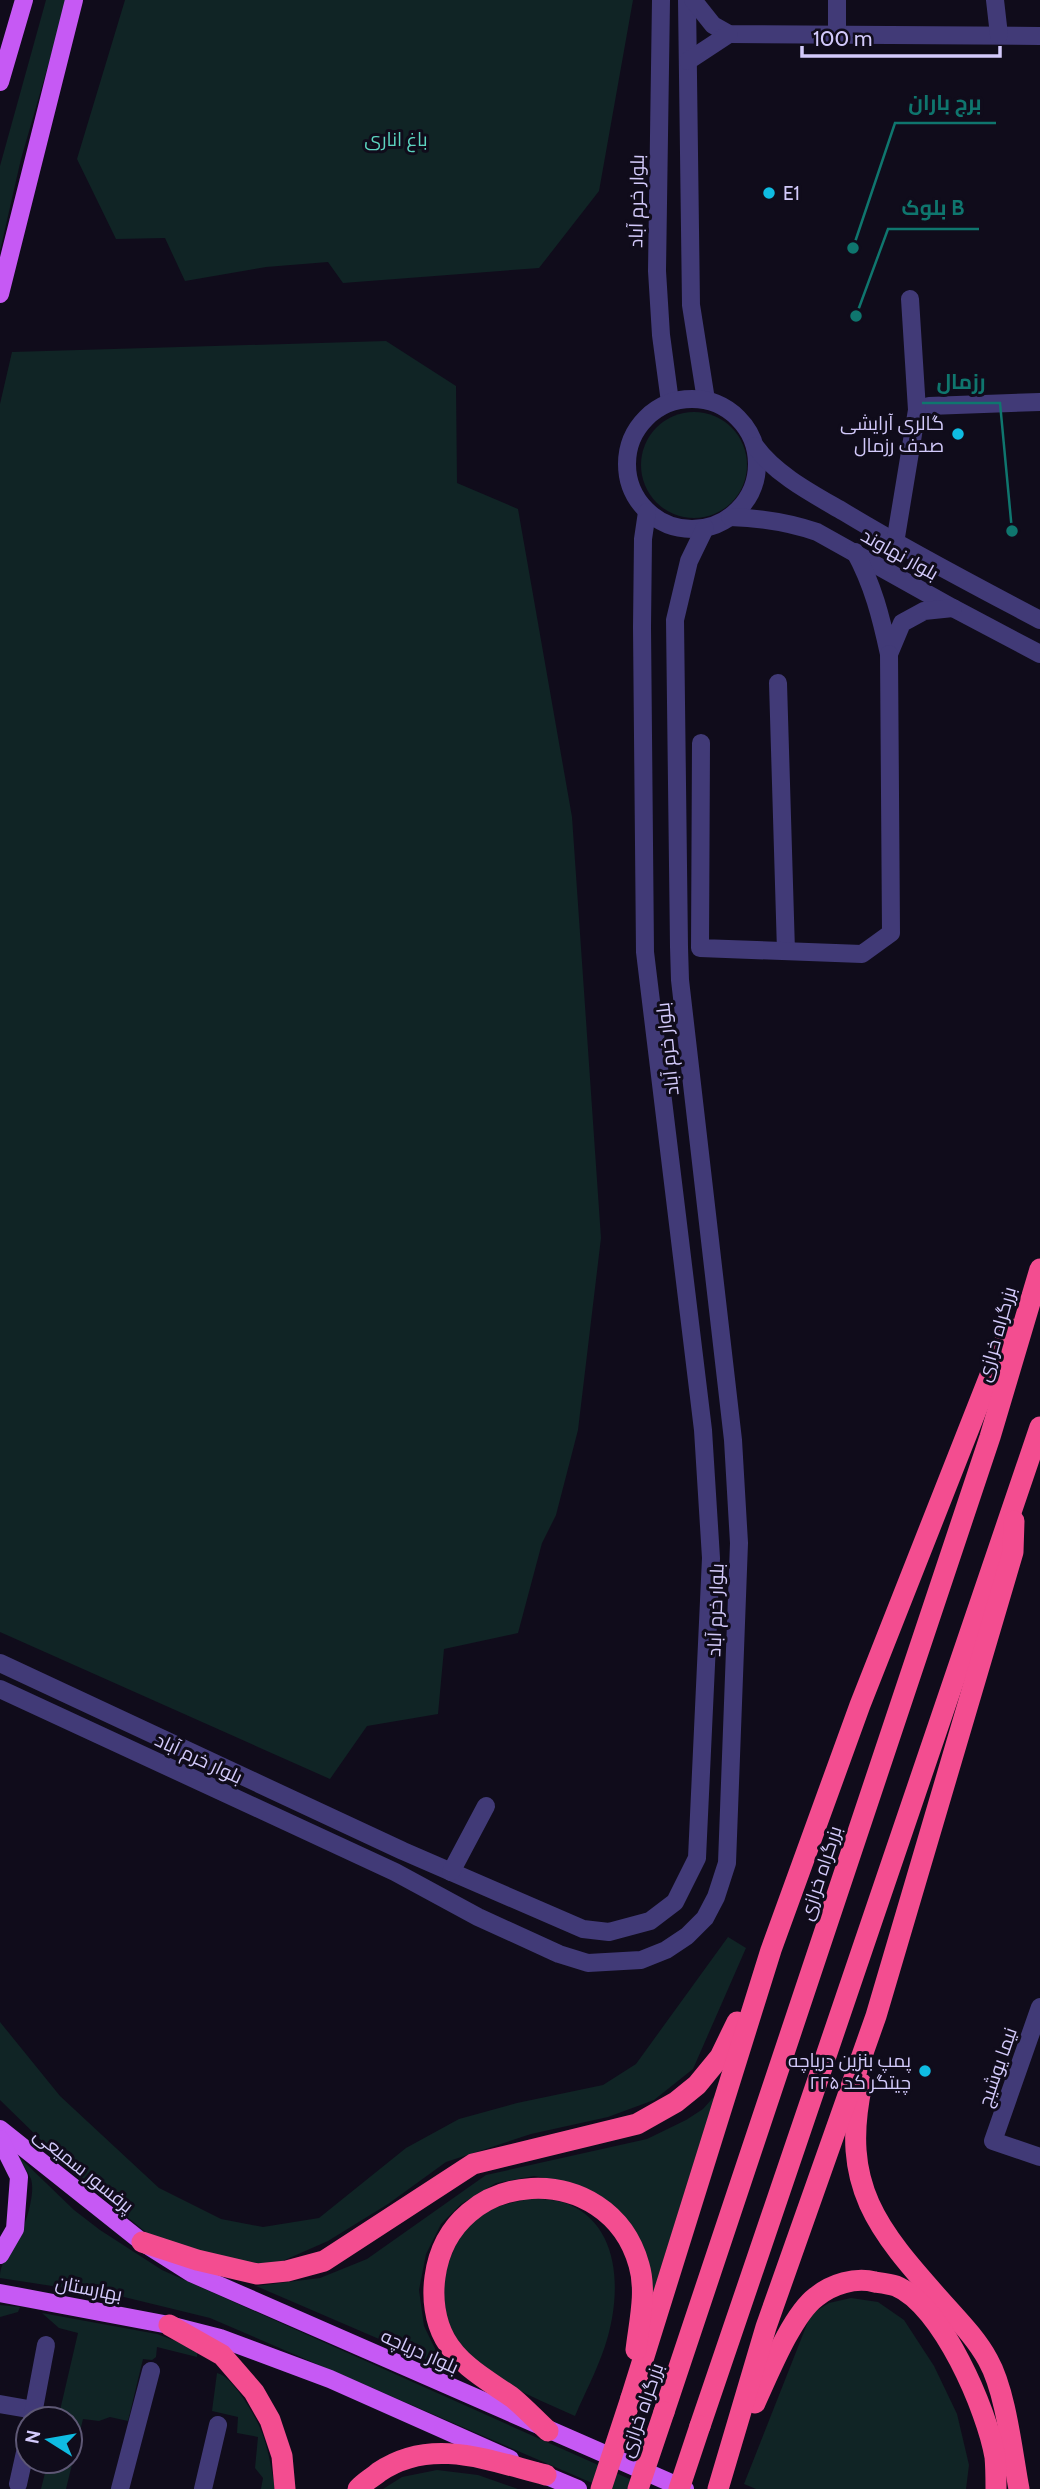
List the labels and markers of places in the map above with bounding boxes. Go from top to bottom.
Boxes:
callout: برج باران [895,81,996,123]
place label: E1 [783,182,800,205]
marker: E1 [761,185,777,201]
callout: بلوک B [888,187,979,229]
callout: رزمال [922,361,1000,403]
place label: گالری آرایشی صدف رزمال [840,412,944,457]
marker: گالری آرایشی صدف رزمال [950,426,966,442]
place label: پمپ بنزین دریاچه چیتگر کد ۲۲۵ [788,2049,911,2095]
marker: پمپ بنزین دریاچه چیتگر کد ۲۲۵ [917,2063,933,2079]

